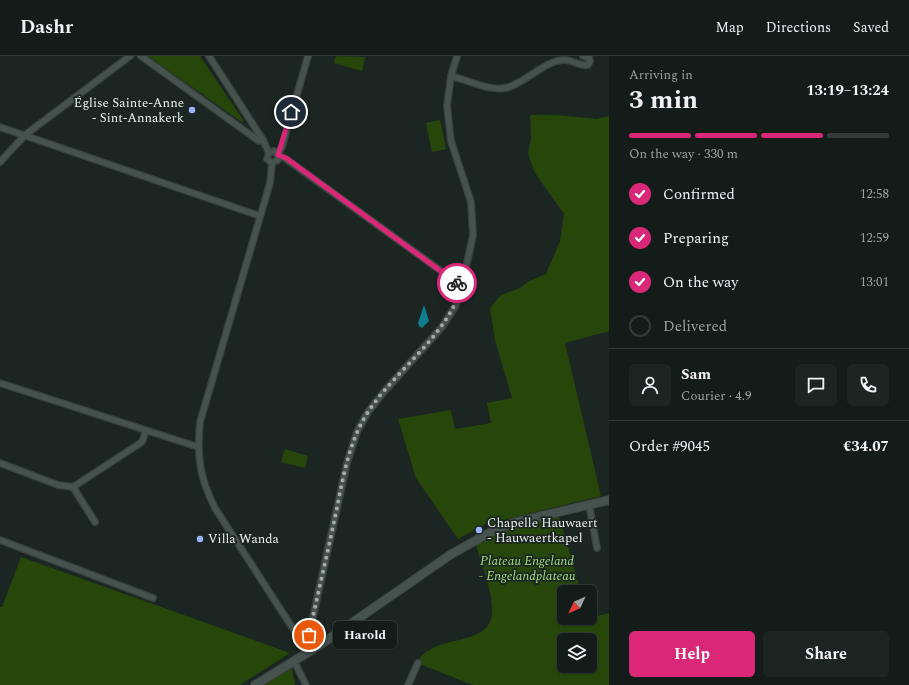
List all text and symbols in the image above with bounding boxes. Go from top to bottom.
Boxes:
text: Dashr [20,13,73,42]
text: Map [716,17,744,38]
text: Directions [766,17,831,38]
text: Saved [853,17,889,38]
text: Arriving in [629,65,693,85]
text: 13:19–13:24 [806,79,889,102]
text: 3 min [629,80,698,120]
place label: Église Sainte-Anne - Sint-Annakerk [74,93,184,128]
pin [274,95,308,129]
icon: home [280,101,302,123]
marker: Église Sainte-Anne - Sint-Annakerk [187,105,197,115]
text: On the way · 330 m [629,144,738,164]
icon: check [629,183,651,205]
text: Confirmed [663,183,735,206]
text: 12:58 [860,184,889,204]
icon: check [629,227,651,249]
text: Preparing [663,227,729,250]
text: 12:59 [860,228,889,248]
courier [437,263,477,303]
icon: check [629,271,651,293]
text: On the way [663,271,738,294]
icon: bike [446,272,468,294]
text: 13:01 [860,272,889,292]
text: Delivered [663,315,727,338]
text: Sam [681,363,711,386]
button: person [629,364,671,406]
button: chat [795,364,837,406]
button: phone [847,364,889,406]
text: Courier · 4.9 [681,386,751,406]
text: Order #9045 [629,435,710,458]
text: €34.07 [843,435,889,458]
place label: Chapelle Hauwaert - Hauwaertkapel [487,513,598,548]
marker: Chapelle Hauwaert - Hauwaertkapel [474,525,484,535]
place label: Villa Wanda [208,529,280,549]
marker: Villa Wanda [195,534,205,544]
park label: Plateau Engeland - Engelandplateau [478,551,576,586]
north arrow [557,585,597,625]
map controls [557,585,597,673]
pin [292,618,326,652]
callout: Harold [333,621,397,649]
icon: bag [298,624,320,646]
text: Harold [344,625,386,645]
button: Help [629,631,755,677]
button: Share [763,631,889,677]
button: layers [557,633,597,673]

